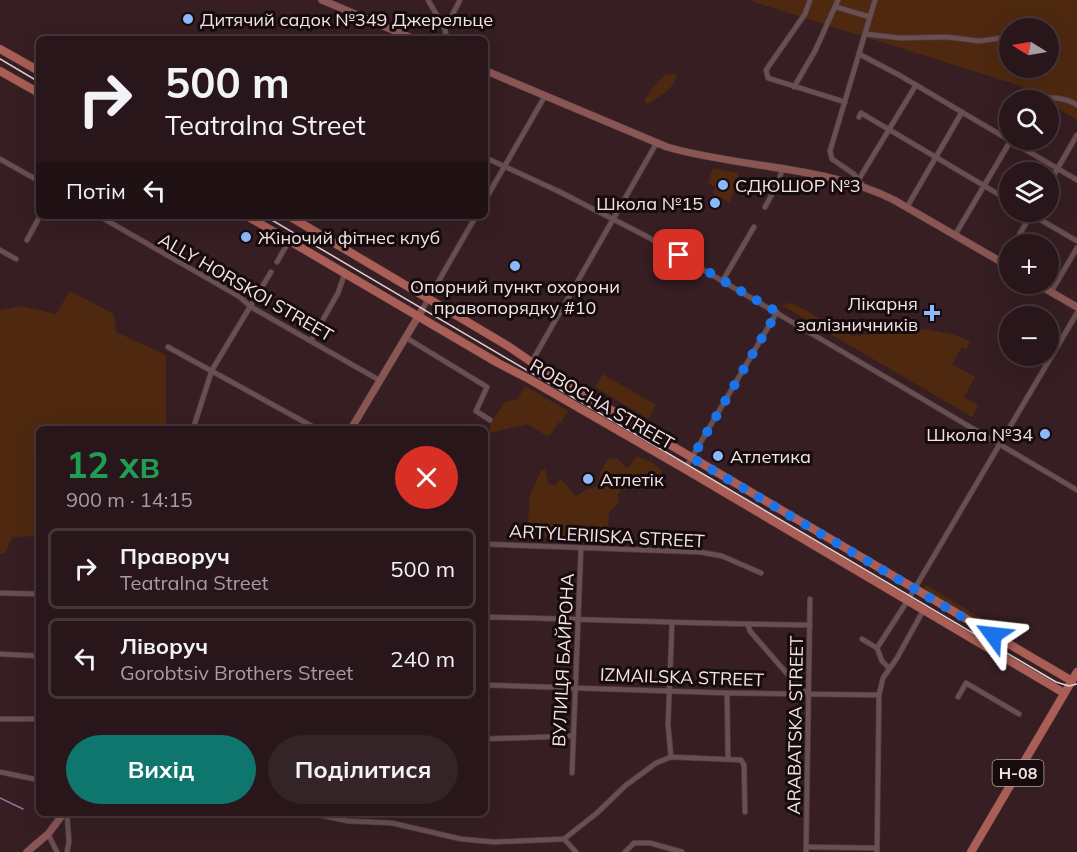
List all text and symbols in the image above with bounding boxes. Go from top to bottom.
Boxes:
place label: Дитячий садок №349 Джерельце [200,8,493,31]
marker: Дитячий садок №349 Джерельце [181,12,195,26]
north arrow [999,18,1059,78]
map controls [999,18,1059,366]
text: 500 m [165,56,290,109]
icon: right [66,60,144,138]
button: search [999,90,1059,150]
text: Teatralna Street [165,108,366,142]
button: layers [999,162,1059,222]
icon: left [138,174,171,207]
place label: СДЮШОР №3 [735,174,861,197]
text: Потім [66,177,126,205]
marker: СДЮШОР №3 [716,178,730,192]
place label: Школа №15 [596,192,703,215]
marker: Школа №15 [708,196,722,210]
place label: Жіночий фітнес клуб [258,226,440,249]
street label: ALLY HORSKOI STREET [155,228,338,347]
pin [653,229,704,280]
marker: Жіночий фітнес клуб [239,230,253,244]
button: + [999,234,1059,294]
icon: arrive [662,238,695,271]
marker: Опорний пункт охорони правопорядку #10 [508,259,522,273]
place label: Опорний пункт охорони правопорядку #10 [410,275,620,319]
place label: Лікарня залізничників [796,292,918,336]
marker: Лікарня залізничників [923,304,941,322]
button: − [999,306,1059,366]
street label: ROBOCHA STREET [526,353,678,455]
place label: Школа №34 [926,423,1033,446]
marker: Школа №34 [1038,427,1052,441]
text: 12 хв [66,442,160,487]
place label: Атлетика [730,445,811,468]
button: close [395,446,458,509]
marker: Атлетика [711,449,725,463]
place label: Атлетік [600,468,664,491]
marker: Атлетік [581,472,595,486]
text: 900 m · 14:15 [66,487,192,512]
street label: ARTYLERIISKA STREET [509,519,706,553]
text: Праворуч [120,542,230,570]
icon: right [69,552,102,585]
text: 500 m [390,555,455,583]
text: Teatralna Street [120,570,269,595]
street label: ВУЛИЦЯ БАЙРОНА [547,573,579,747]
position arrow [961,603,1025,667]
text: Ліворуч [120,632,208,660]
street label: ARABATSKA STREET [782,635,808,815]
icon: left [69,642,102,675]
text: 240 m [390,645,455,673]
text: Gorobtsiv Brothers Street [120,660,353,685]
street label: IZMAILSKA STREET [599,663,765,691]
button: Вихід [66,735,256,804]
button: Поділитися [268,735,458,804]
road number: Н-08 [992,760,1044,786]

